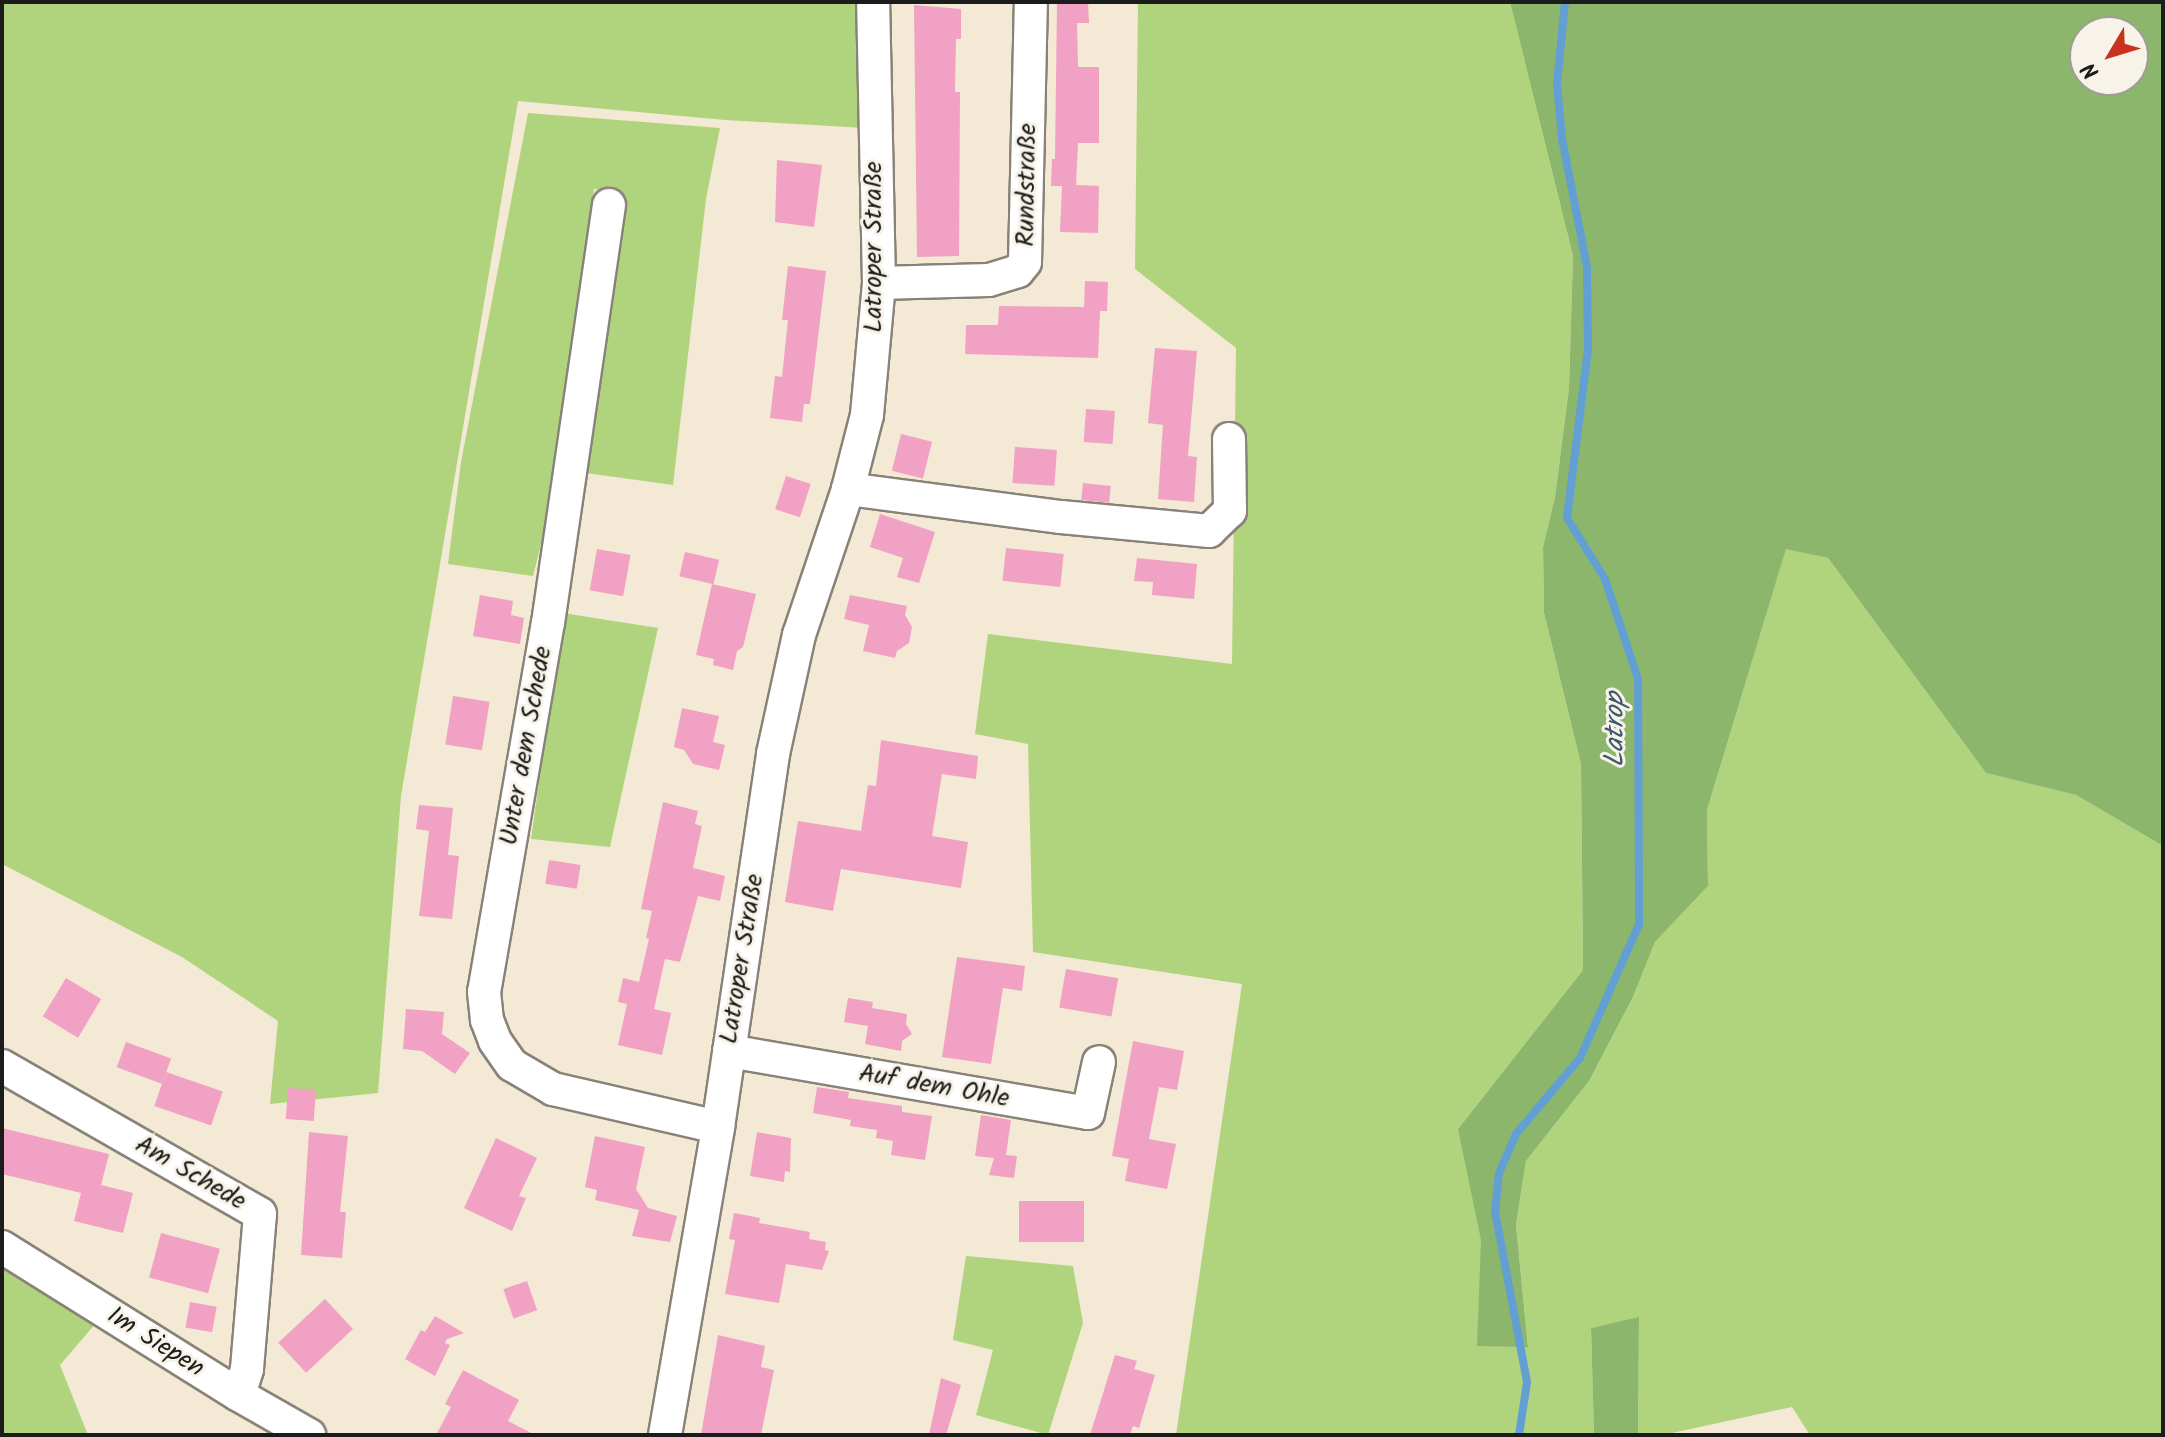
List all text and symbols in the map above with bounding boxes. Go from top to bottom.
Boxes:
north arrow [2069,16,2149,96]
text: N [2073,54,2109,86]
street label: Rundstraße [1011,123,1045,247]
street label: Latroper Straße [859,161,891,333]
street label: Unter dem Schede [494,644,560,848]
water label: Latrop [1599,693,1633,767]
street label: Latroper Straße [714,872,772,1046]
street label: Auf dem Ohle [856,1058,1012,1116]
street label: Am Schede [129,1130,251,1218]
street label: Im Siepen [101,1301,209,1385]

